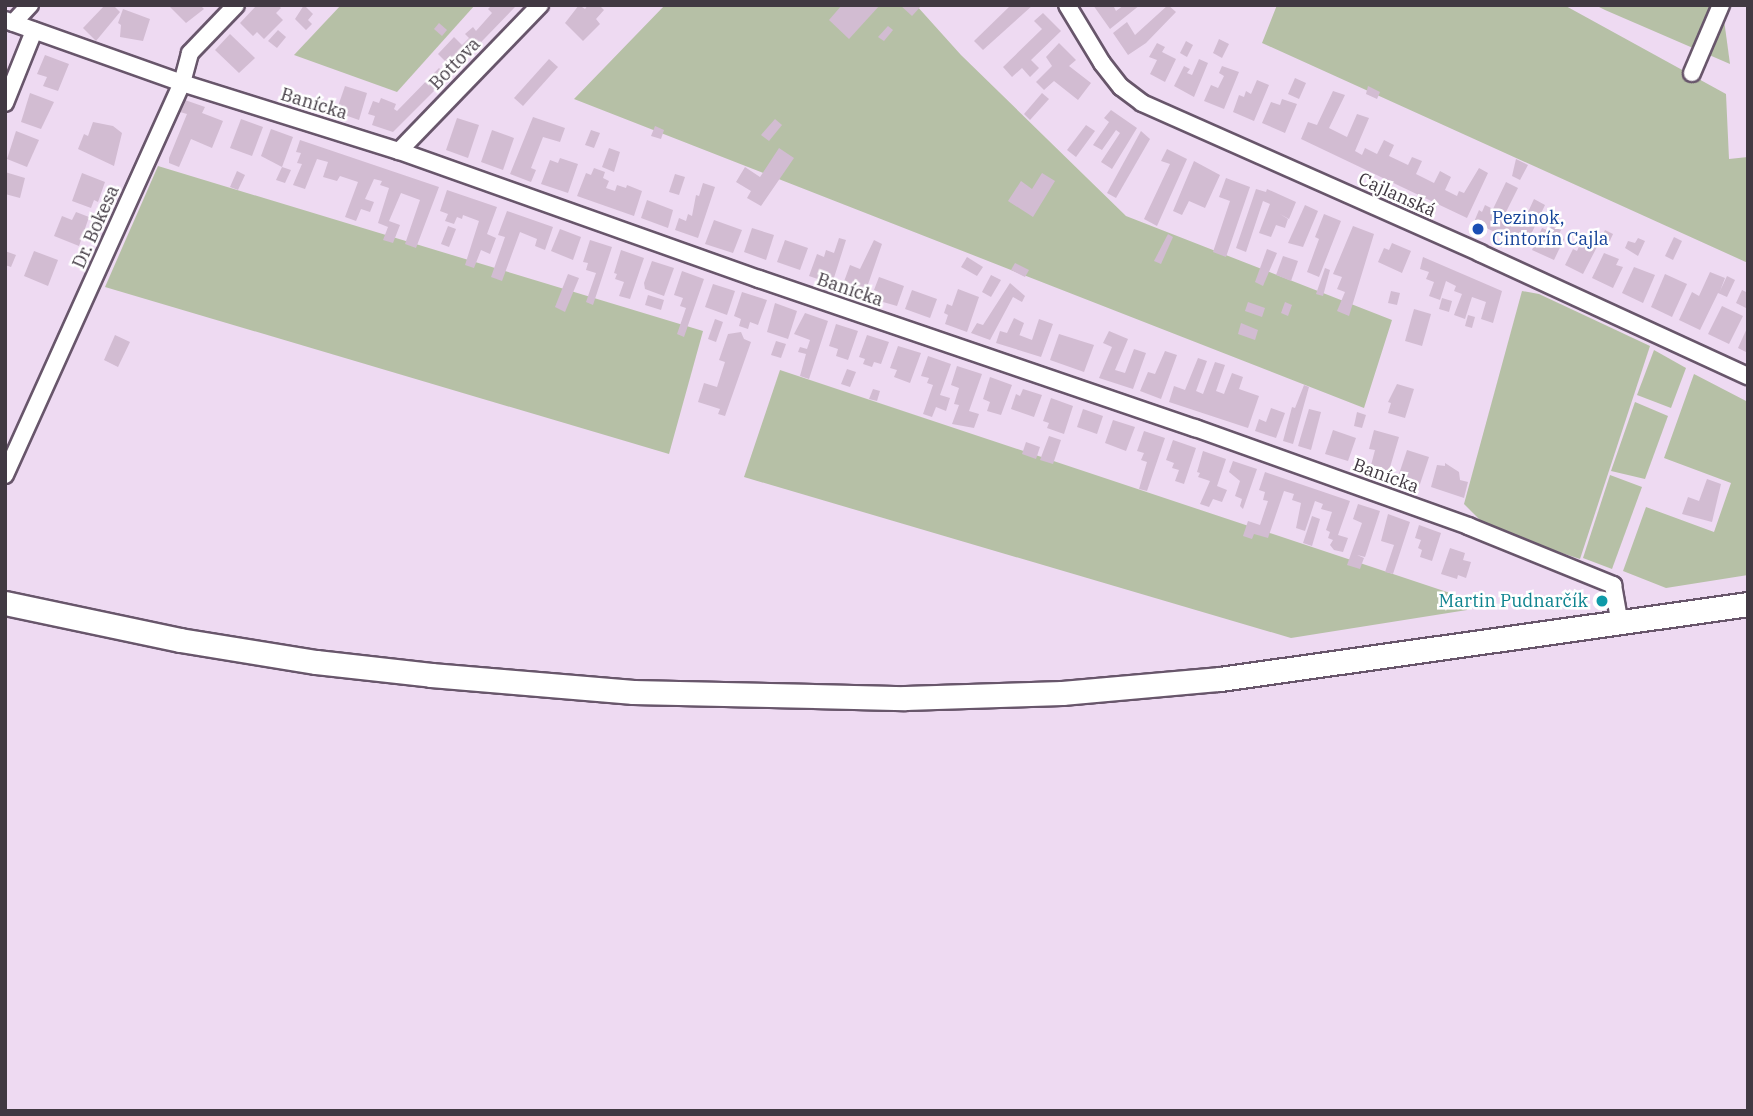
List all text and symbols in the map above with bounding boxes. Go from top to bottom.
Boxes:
street label: Bottova [425,34,485,94]
street label: Banícka [278,84,350,124]
street label: Cajlanská [1355,168,1439,222]
street label: Dr. Bokesa [68,182,124,272]
place label: Pezinok, Cintorín Cajla [1492,208,1609,250]
marker: Pezinok, Cintorín Cajla [1470,221,1486,237]
street label: Banícka [814,269,886,311]
street label: Banícka [1350,454,1422,498]
place label: Martin Pudnarčík [1439,590,1588,612]
marker: Martin Pudnarčík [1594,593,1610,609]

